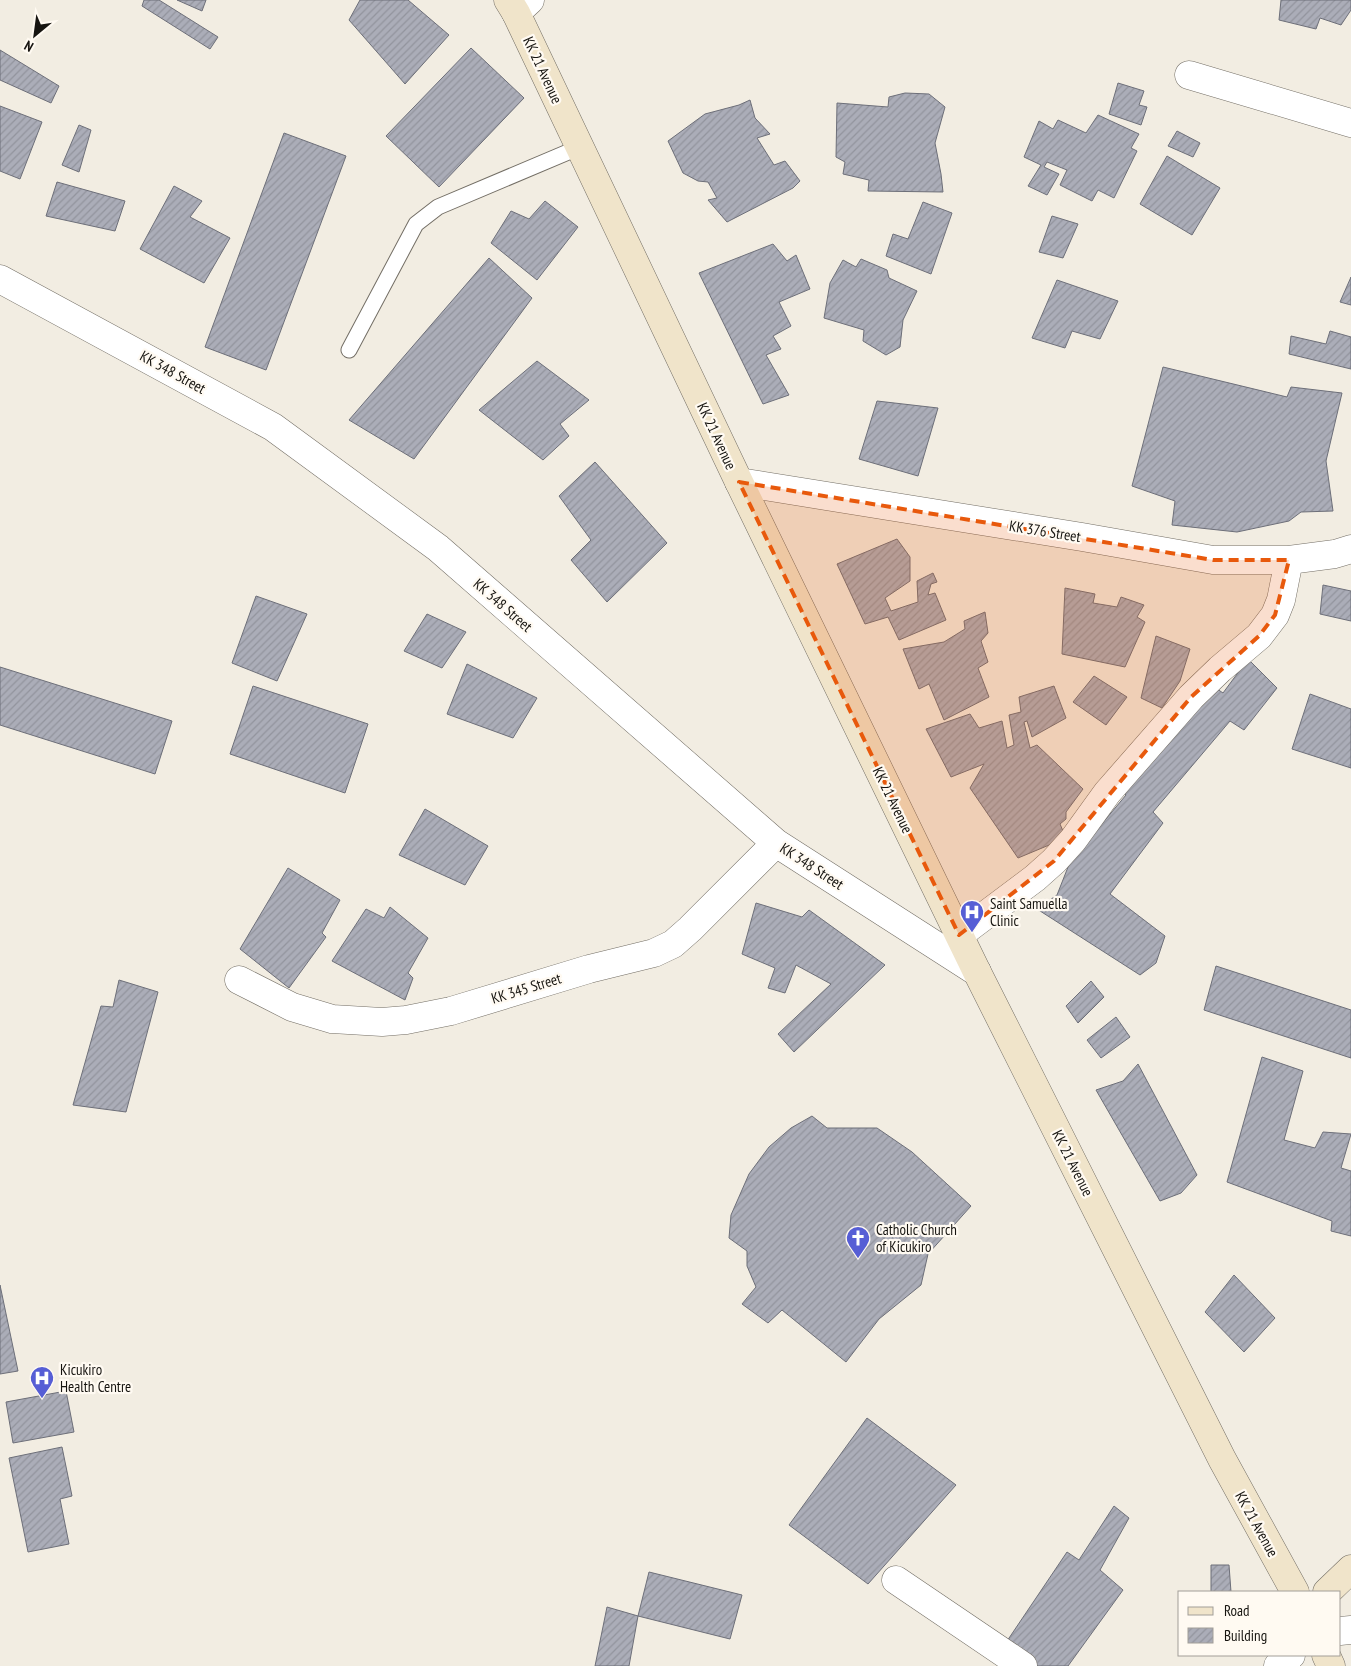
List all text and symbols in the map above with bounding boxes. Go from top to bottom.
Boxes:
north arrow [10,10,60,60]
street label: KK 21 Avenue [519,33,567,107]
text: N [21,37,36,56]
street label: KK 348 Street [137,346,209,398]
street label: KK 21 Avenue [693,399,741,473]
street label: KK 376 Street [1008,516,1082,546]
street label: KK 348 Street [470,574,536,636]
street label: KK 21 Avenue [869,764,917,836]
street label: KK 348 Street [777,838,847,894]
place label: Saint Samuella Clinic [990,894,1067,930]
hospital icon: Saint Samuella Clinic [959,899,985,933]
street label: KK 345 Street [489,968,563,1008]
street label: KK 21 Avenue [1048,1127,1098,1199]
place label: Catholic Church of Kicukiro [876,1220,957,1256]
church icon: Catholic Church of Kicukiro [845,1225,871,1259]
place label: Kicukiro Health Centre [60,1360,131,1396]
hospital icon: Kicukiro Health Centre [29,1365,55,1399]
street label: KK 21 Avenue [1231,1488,1283,1560]
legend [1178,1591,1341,1656]
text: Road [1224,1601,1250,1620]
text: Building [1224,1626,1267,1645]

